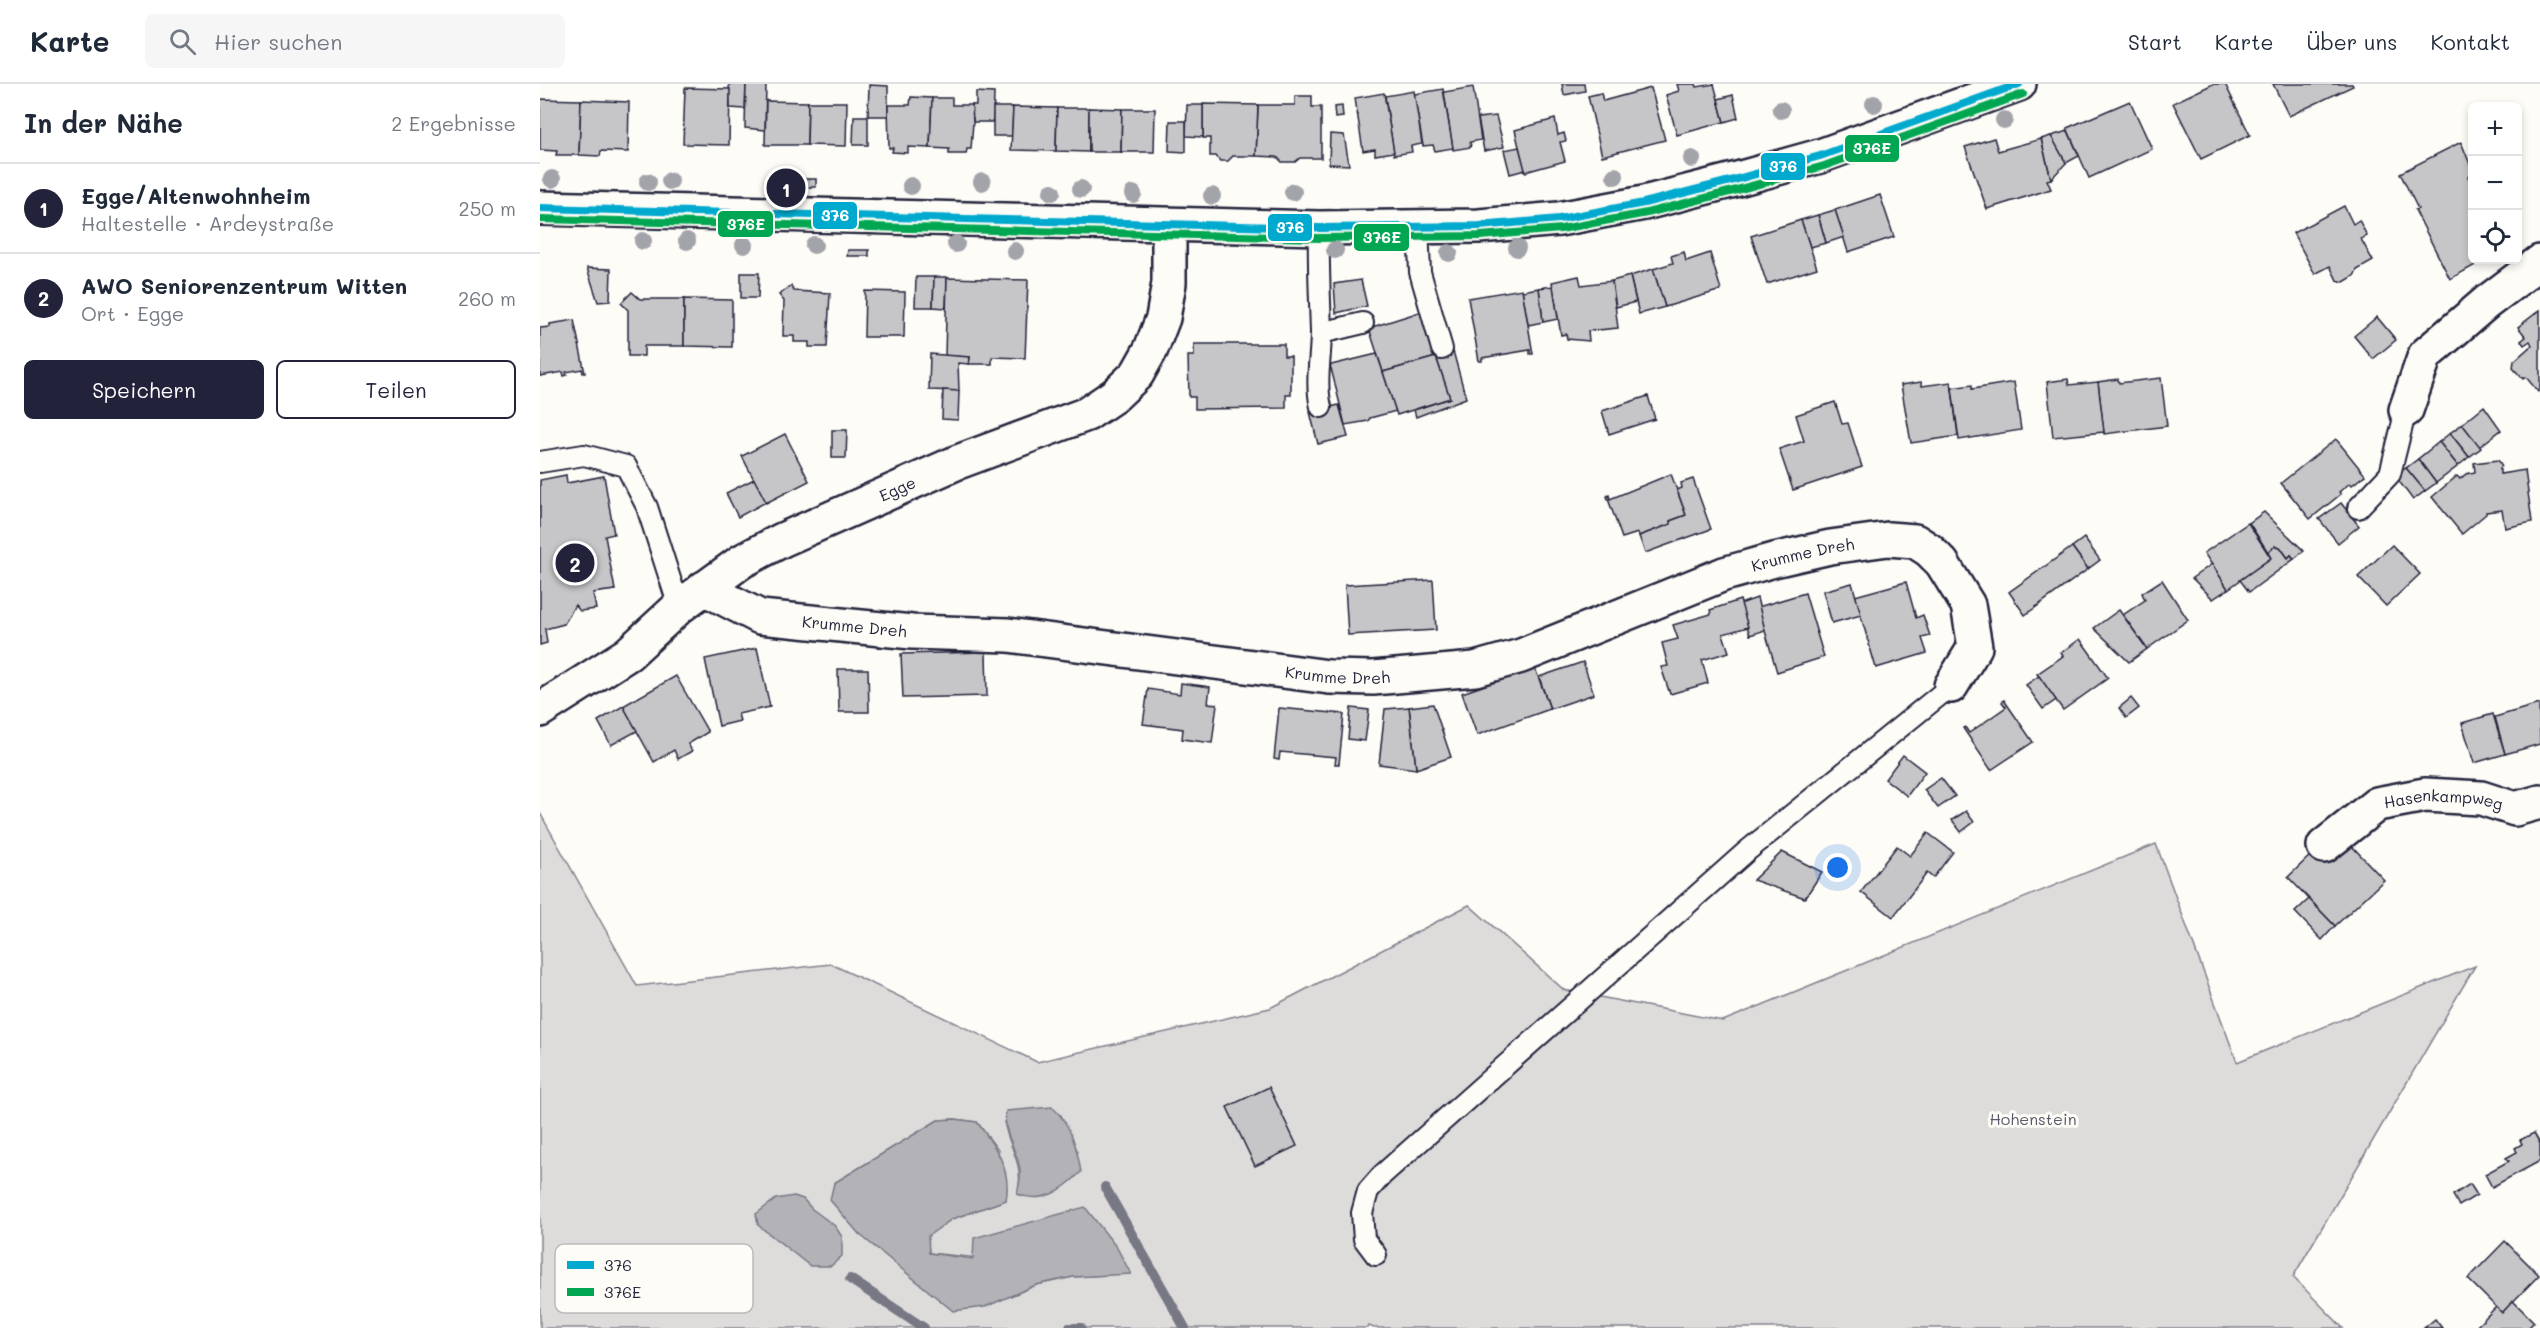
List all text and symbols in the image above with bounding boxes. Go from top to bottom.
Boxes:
search box [145,14,565,68]
text: Karte [30,23,109,59]
icon: search [166,25,199,58]
text: Hier suchen [214,27,342,56]
text: Start [2128,28,2182,55]
text: Karte [2215,28,2273,55]
text: Über uns [2306,28,2397,55]
text: Kontakt [2430,28,2510,55]
map controls [2468,102,2522,264]
button: + [2468,102,2522,156]
text: In der Nähe [24,106,183,140]
text: 2 Ergebnisse [391,110,516,136]
line badge: 376E [1844,134,1900,163]
text: 376E [1853,137,1891,158]
line badge: 376 [1760,152,1806,181]
text: 376 [1769,155,1797,176]
button: − [2468,156,2522,210]
pin: 1 [766,166,806,210]
text: Egge/Altenwohnheim [81,181,311,210]
text: 1 [39,195,48,221]
text: 250 m [459,195,516,221]
line badge: 376 [812,201,858,230]
text: 376 [821,204,849,225]
text: Haltestelle · Ardeystraße [81,210,334,236]
line badge: 376E [717,210,774,238]
button: locate [2468,210,2522,264]
text: 376E [727,213,765,234]
line badge: 376 [1267,213,1313,242]
text: 376 [1276,216,1304,237]
line badge: 376E [1353,223,1410,252]
text: 376E [1363,226,1401,247]
text: AWO Seniorenzentrum Witten [81,271,407,300]
text: 2 [38,285,49,311]
text: 260 m [458,285,516,311]
text: Ort · Egge [81,300,184,326]
button: Speichern [24,360,264,419]
button: Teilen [276,360,516,419]
street label: Egge [876,471,919,506]
street label: Krumme Dreh [1749,533,1856,576]
pin: 2 [555,540,594,586]
street label: Krumme Dreh [801,610,908,641]
street label: Krumme Dreh [1284,660,1391,688]
street label: Hasenkampweg [2382,784,2506,815]
your location [1823,853,1852,882]
park label: Hohenstein [1989,1108,2077,1129]
legend [555,1244,753,1313]
text: 376 [604,1254,632,1275]
text: 376E [604,1281,641,1302]

